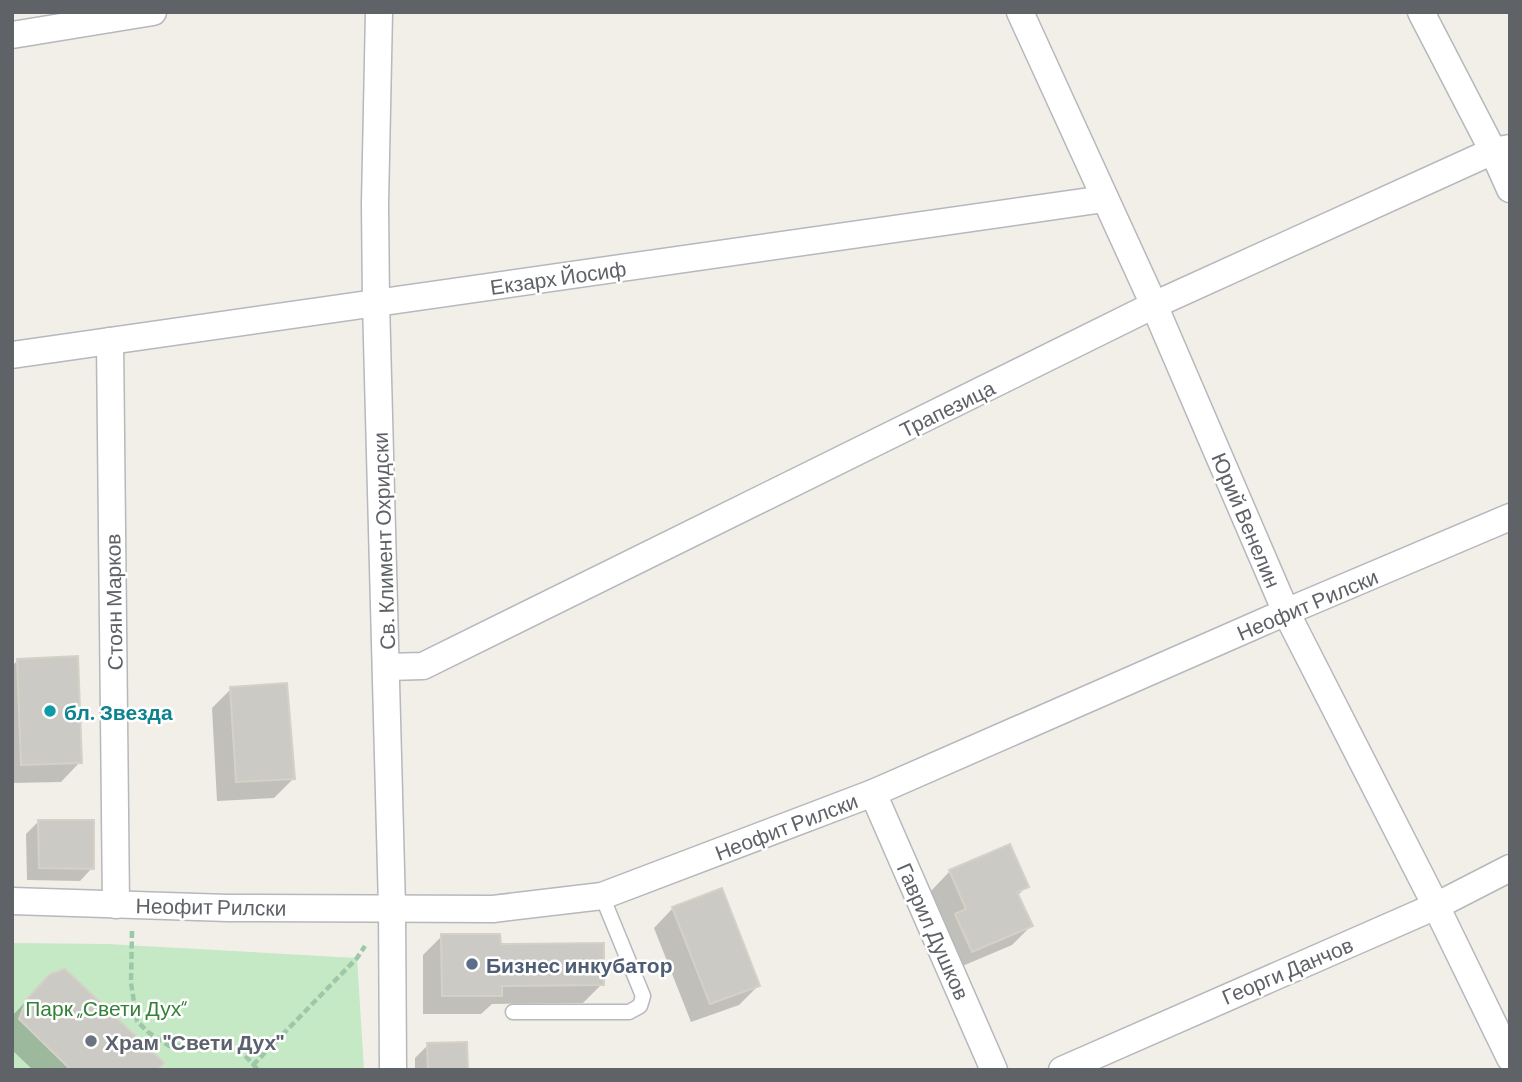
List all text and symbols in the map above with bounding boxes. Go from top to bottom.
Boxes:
street label: Екзарх Йосиф [488,255,628,299]
street label: Трапезица [895,374,999,442]
street label: Св. Климент Охридски [367,432,399,650]
street label: Юрий Венелин [1207,449,1287,591]
street label: Стоян Марков [99,533,127,671]
street label: Неофит Рилски [1233,563,1381,645]
place label: бл. Звезда [64,699,173,724]
marker: бл. Звезда [42,703,58,719]
street label: Неофит Рилски [711,787,861,865]
street label: Гаврил Душков [893,859,975,1003]
street label: Неофит Рилски [135,892,287,920]
street label: Георги Данчов [1218,931,1356,1009]
place label: Бизнес инкубатор [486,952,673,977]
marker: Бизнес инкубатор [464,956,480,972]
park label: Парк „Свети Дух“ [25,995,187,1020]
place label: Храм "Свети Дух" [105,1029,284,1054]
marker: Храм "Свети Дух" [83,1033,99,1049]

